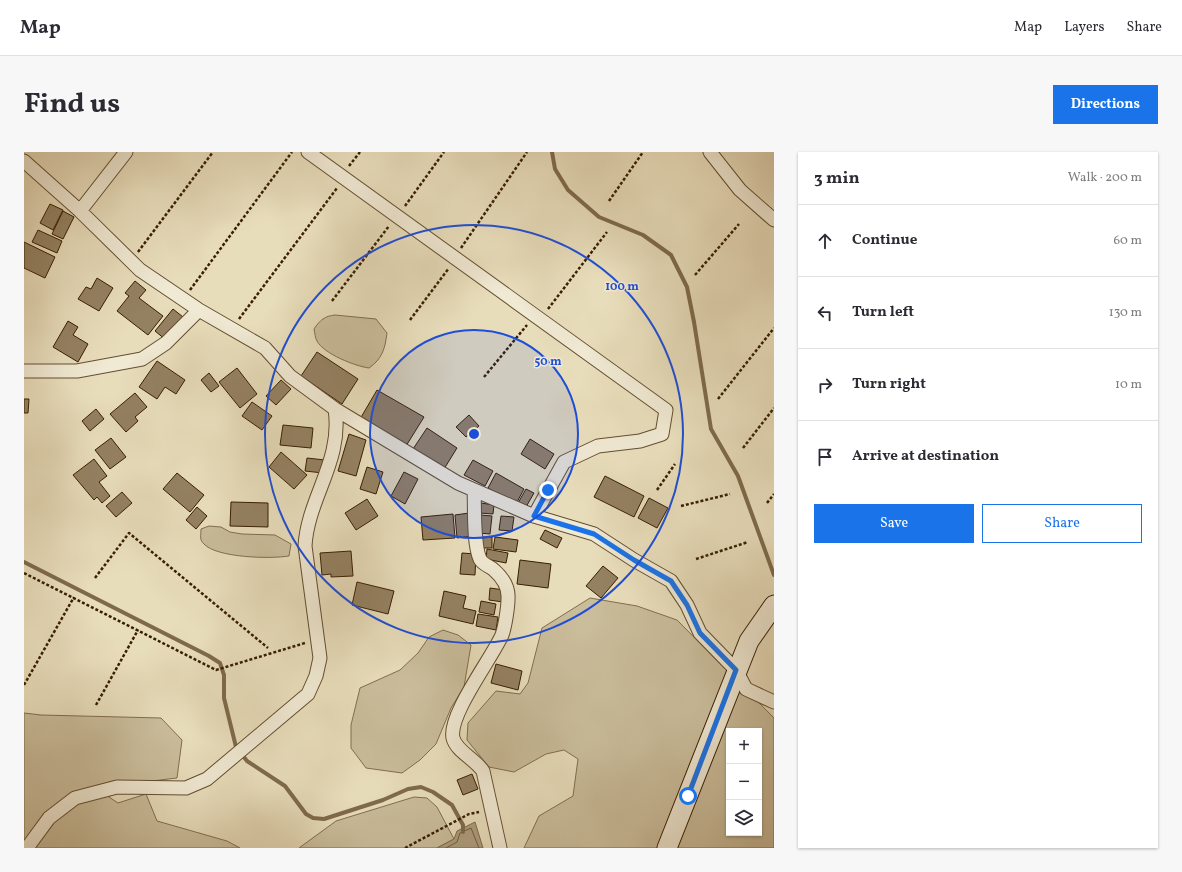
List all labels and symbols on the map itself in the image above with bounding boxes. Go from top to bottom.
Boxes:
text: 100 m [605,279,639,295]
text: 50 m [534,354,562,370]
centre of rings [467,427,481,441]
route end [539,481,557,499]
route start [679,787,697,805]

